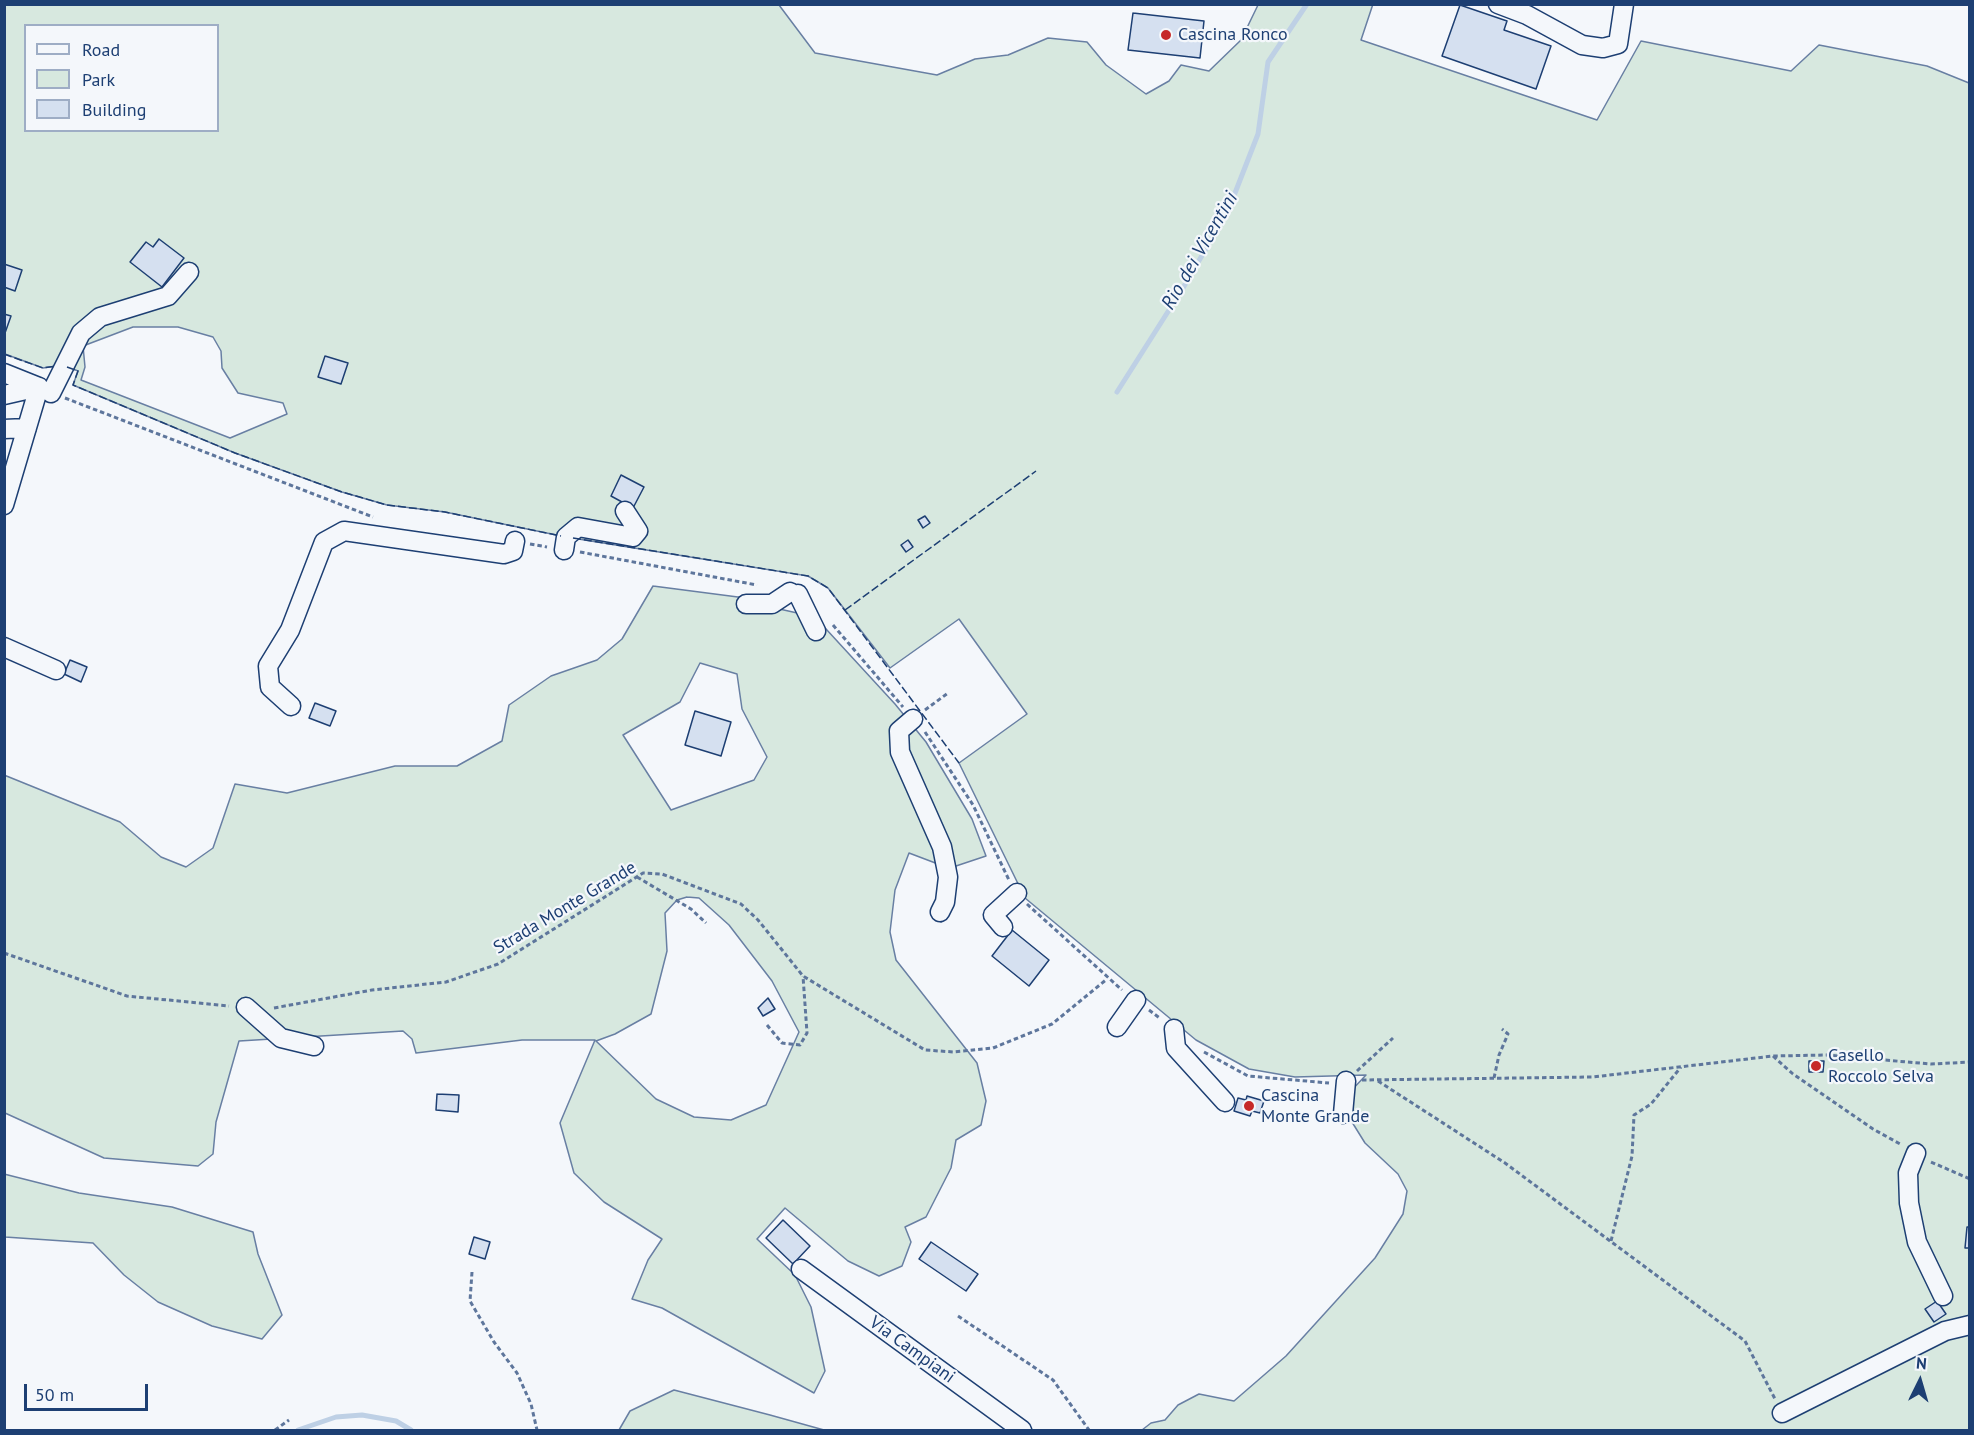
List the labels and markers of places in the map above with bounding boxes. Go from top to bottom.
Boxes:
place label: Cascina Ronco [1178,24,1288,46]
marker: Cascina Ronco [1159,28,1173,42]
place label: Casello Roccolo Selva [1828,1045,1934,1088]
marker: Casello Roccolo Selva [1809,1059,1823,1073]
place label: Cascina Monte Grande [1261,1085,1369,1128]
marker: Cascina Monte Grande [1242,1099,1256,1113]

